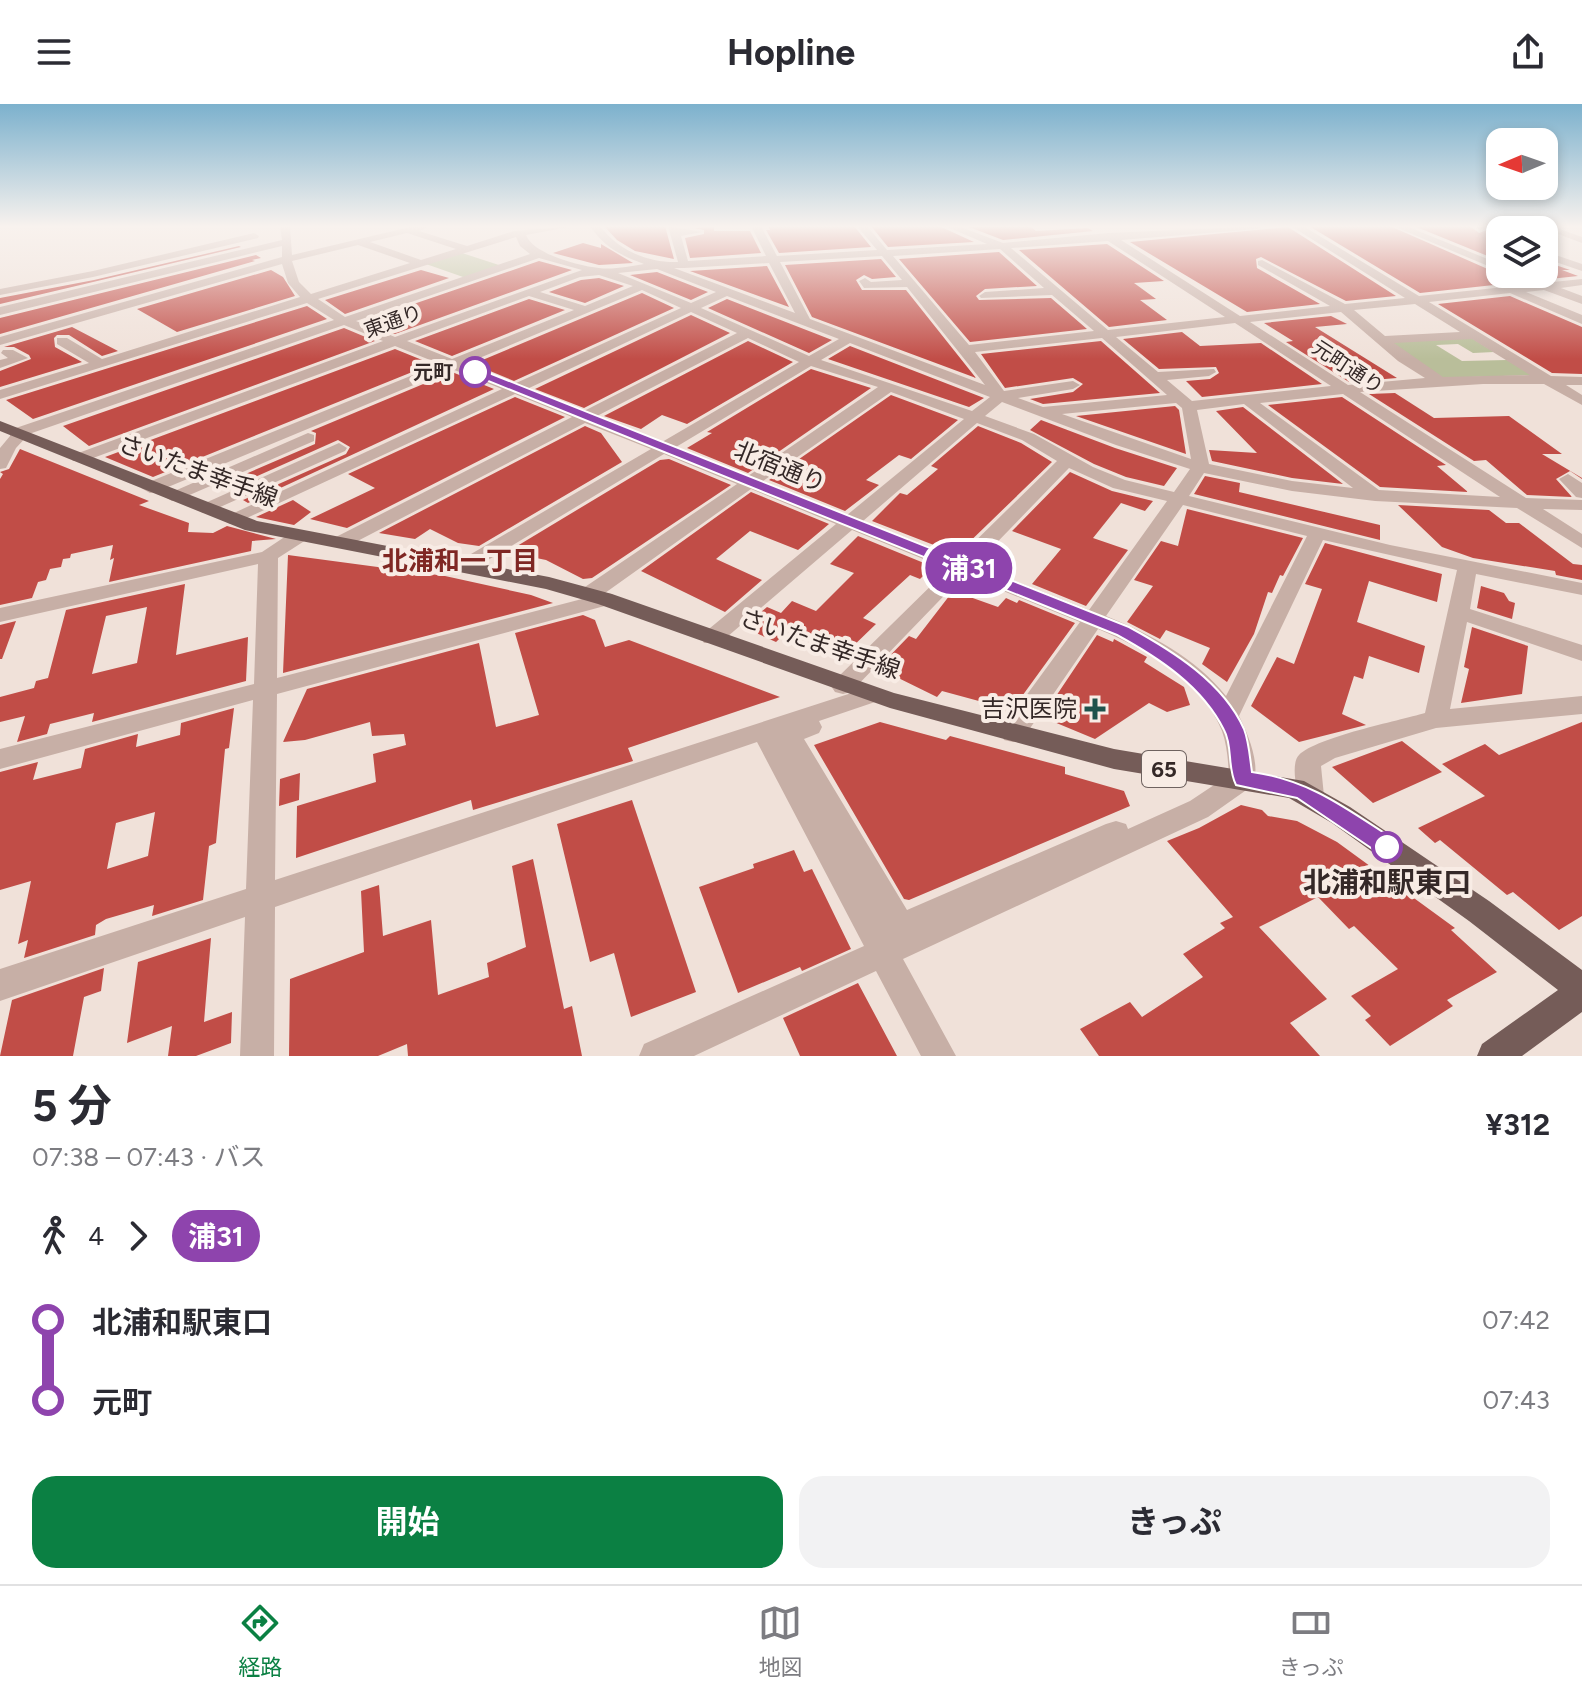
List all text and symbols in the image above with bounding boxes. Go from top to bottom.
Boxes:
icon: menu [32,30,76,74]
icon: share [1506,30,1550,74]
text: Hopline [727,31,855,74]
north arrow [1486,128,1558,200]
map controls [1486,128,1558,288]
button: layers [1486,216,1558,288]
street label: 東通り [361,299,425,343]
street label: 元町通り [1308,335,1388,399]
marker: 元町 [460,357,490,387]
place label: 元町 [413,360,453,384]
street label: さいたま幸手線 [115,428,282,513]
street label: 北宿通り [730,435,830,498]
line badge: 浦31 [923,542,1015,594]
district label: 北浦和一丁目 [382,545,538,577]
text: 浦31 [941,551,997,585]
street label: さいたま幸手線 [736,603,904,684]
place label: 吉沢医院 [981,694,1077,723]
marker: 吉沢医院 [1084,698,1106,720]
road number: 65 [1142,751,1186,787]
marker: 北浦和駅東口 [1372,832,1402,862]
place label: 北浦和駅東口 [1303,865,1471,899]
text: 5 分 [32,1079,112,1132]
text: ¥312 [1485,1106,1550,1143]
text: 07:38 – 07:43 · バス [32,1141,265,1173]
icon: walk [32,1214,76,1258]
icon: forward [116,1214,160,1258]
text: 浦31 [188,1219,244,1253]
text: 4 [88,1220,104,1252]
text: 北浦和駅東口 [92,1304,272,1341]
text: 07:42 [1482,1304,1550,1336]
text: 元町 [92,1384,152,1421]
text: 07:43 [1483,1384,1550,1416]
button: 開始 [32,1476,783,1568]
button: きっぷ [799,1476,1550,1568]
tab: 経路 [238,1601,282,1681]
tab: 地図 [758,1601,802,1681]
tab: きっぷ [1279,1601,1344,1681]

